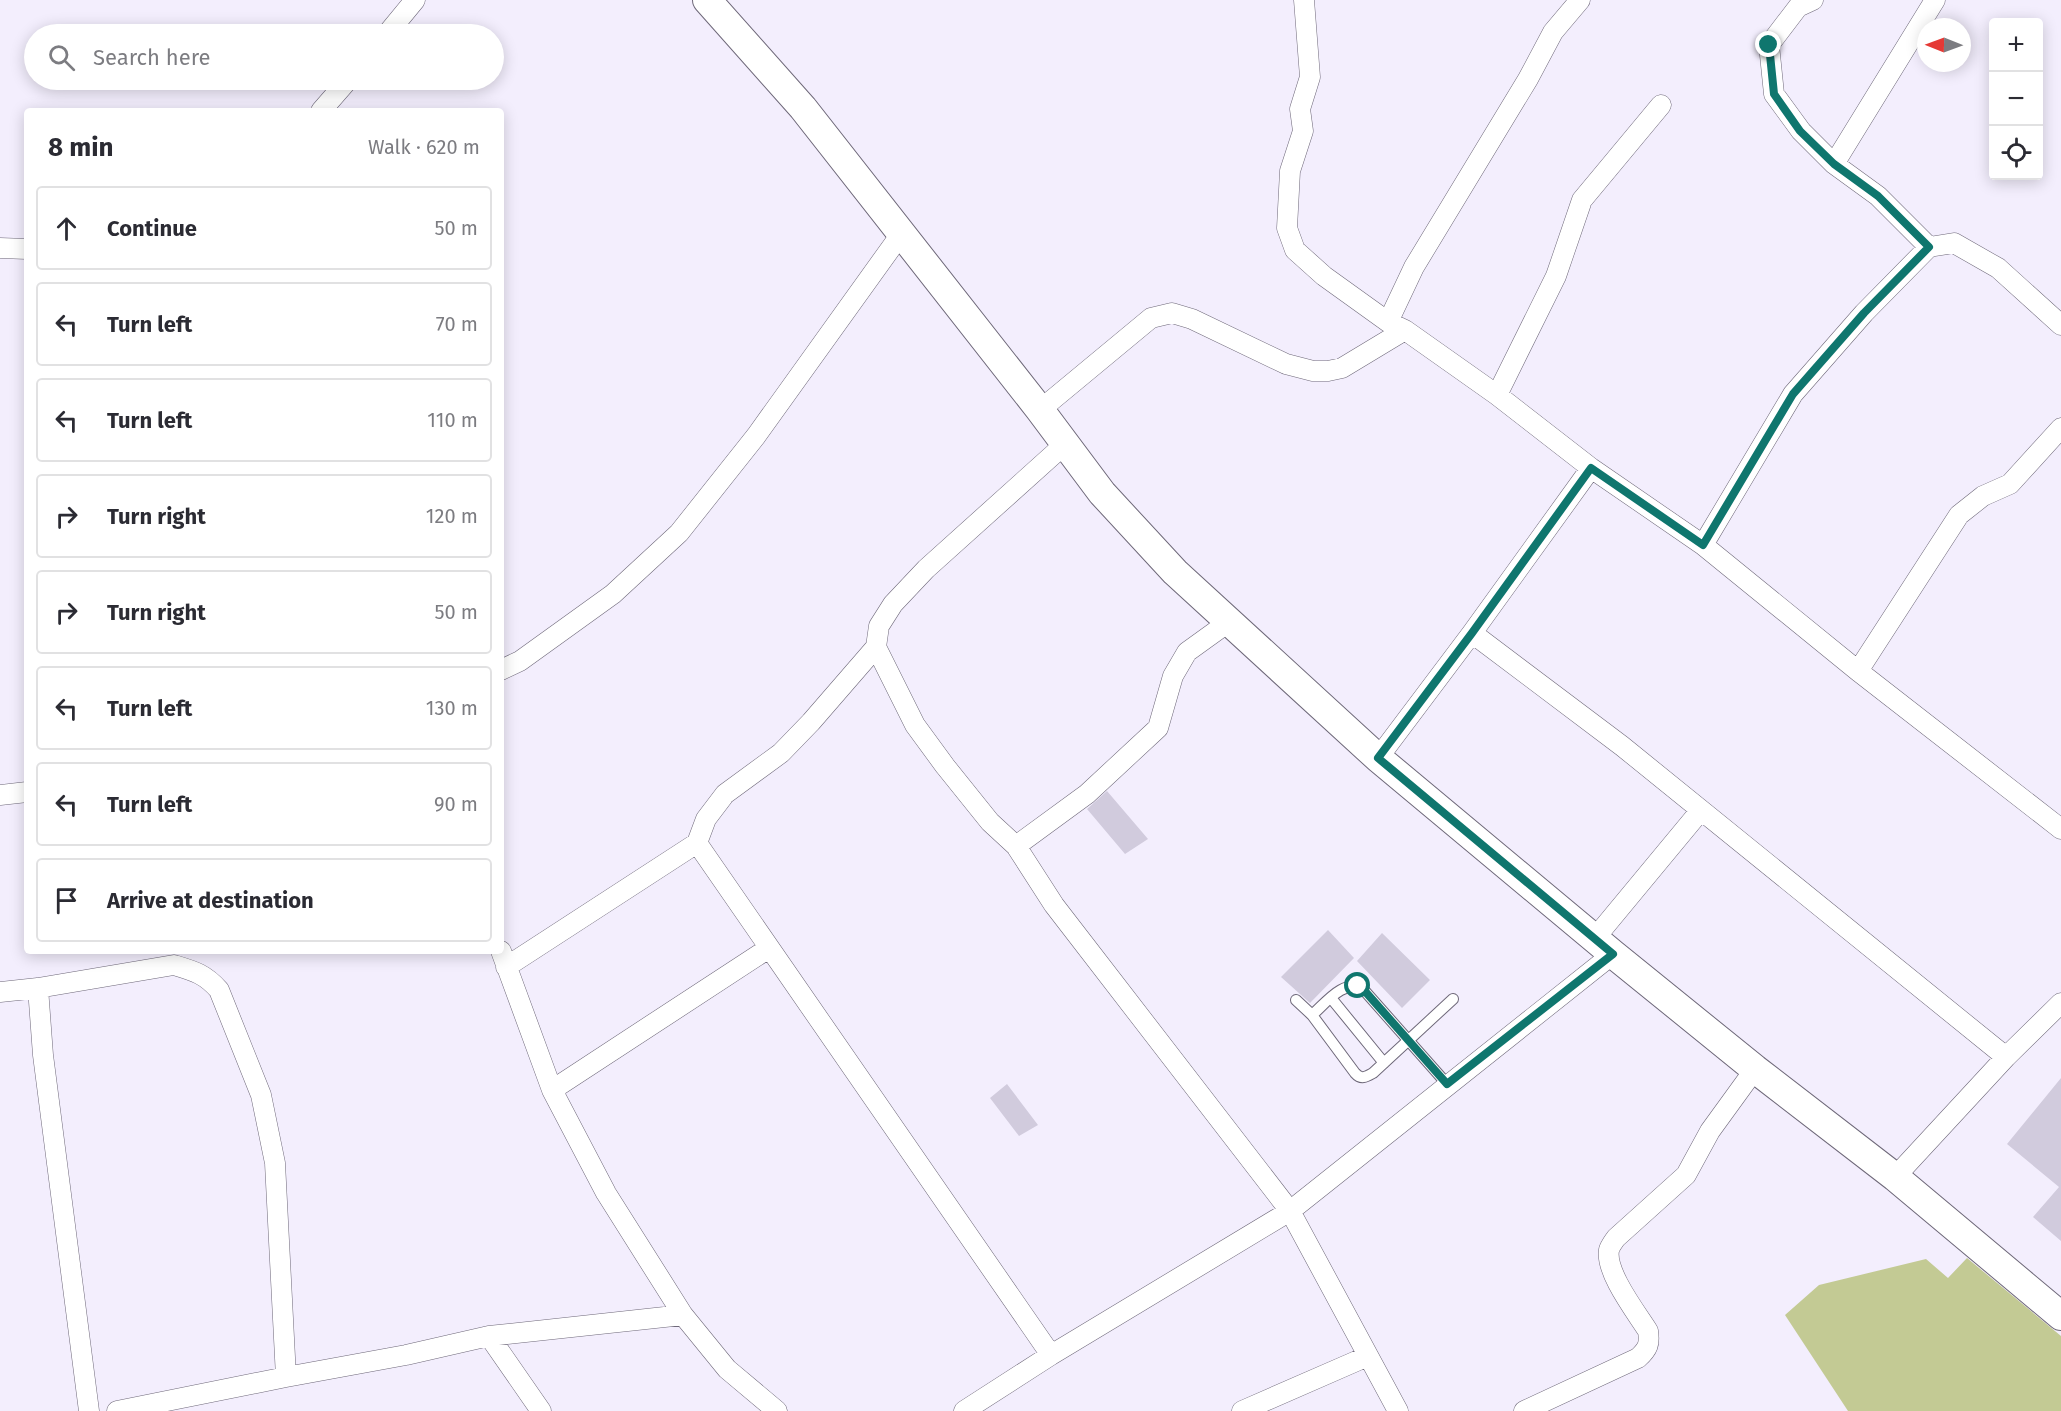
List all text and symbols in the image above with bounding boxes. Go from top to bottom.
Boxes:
north arrow [1917,18,1971,72]
map controls [1989,18,2043,180]
button: + [1989,18,2043,72]
search box [24,24,504,90]
route end [1755,31,1781,57]
icon: search [45,41,78,74]
text: Search here [93,44,211,71]
button: − [1989,72,2043,126]
button: locate [1989,126,2043,180]
text: 8 min [48,132,114,163]
text: Walk · 620 m [368,135,480,159]
icon: ahead [50,212,83,245]
text: Continue [107,215,197,242]
text: 50 m [434,216,478,240]
icon: left [50,308,83,341]
text: Turn left [107,311,192,338]
text: 70 m [436,312,478,336]
icon: left [50,404,83,437]
text: Turn left [107,407,192,434]
text: 110 m [427,408,478,432]
icon: right [50,500,83,533]
text: Turn right [107,503,206,530]
text: 120 m [426,504,478,528]
icon: right [50,596,83,629]
text: Turn right [107,599,206,626]
text: 50 m [434,600,478,624]
icon: left [50,692,83,725]
text: Turn left [107,695,192,722]
text: 130 m [426,696,478,720]
icon: left [50,788,83,821]
text: Turn left [107,791,192,818]
text: 90 m [434,792,478,816]
icon: arrive [50,884,83,917]
text: Arrive at destination [107,887,314,914]
route start [1344,972,1370,998]

